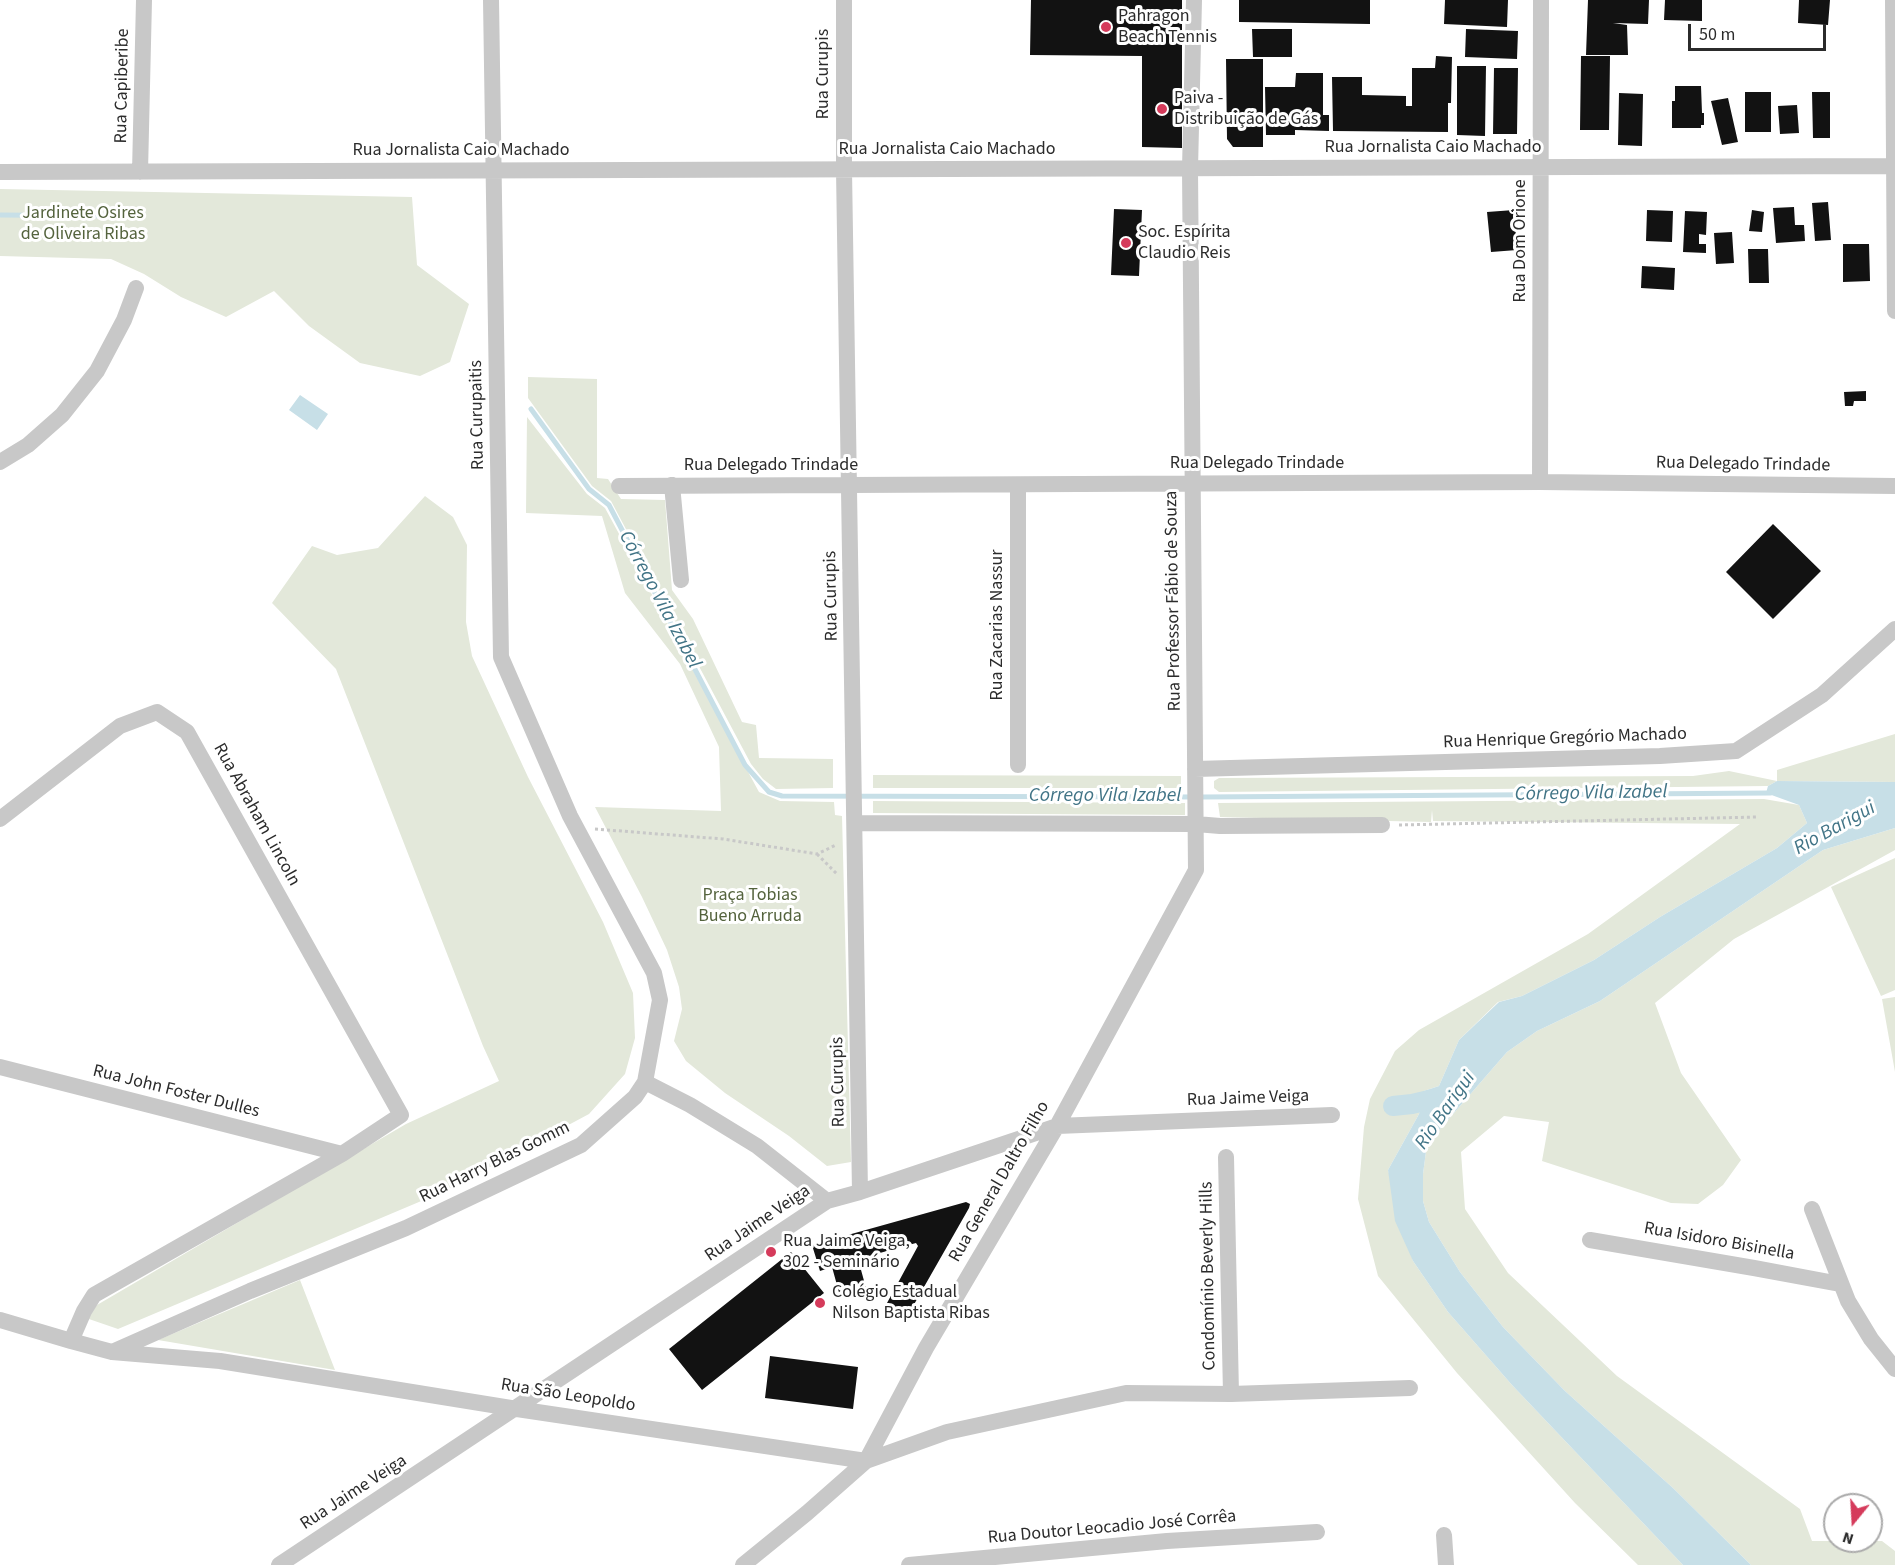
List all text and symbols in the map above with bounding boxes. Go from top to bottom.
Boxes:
place label: Pahragon Beach Tennis [1118,6,1217,48]
scale bar [1691,12,1829,50]
marker: Pahragon Beach Tennis [1099,20,1113,34]
text: 50 m [1699,22,1735,47]
street label: Rua Capiberibe [111,28,135,144]
street label: Rua Curupis [813,29,835,119]
place label: Paiva - Distribuição de Gás [1174,88,1318,130]
marker: Paiva - Distribuição de Gás [1155,102,1169,116]
street label: Rua Jornalista Caio Machado [1325,137,1541,159]
street label: Rua Jornalista Caio Machado [839,139,1055,161]
street label: Rua Jornalista Caio Machado [353,140,569,162]
street label: Rua Dom Orione [1510,179,1532,303]
park label: Jardinete Osires de Oliveira Ribas [21,203,145,246]
place label: Soc. Espírita Claudio Reis [1138,222,1231,264]
marker: Soc. Espírita Claudio Reis [1119,236,1133,250]
street label: Rua Curupaitis [466,360,490,470]
street label: Rua Delegado Trindade [1170,453,1344,475]
street label: Rua Delegado Trindade [1656,453,1830,477]
street label: Rua Delegado Trindade [684,455,858,477]
street label: Rua Professor Fábio de Souza [1161,491,1187,711]
water label: Córrego Vila Izabel [613,527,705,673]
street label: Rua Zacarias Nassur [987,549,1009,701]
street label: Rua Curupis [820,551,844,641]
street label: Rua Henrique Gregório Machado [1443,724,1687,754]
street label: Rua Abraham Lincoln [208,740,304,890]
water label: Córrego Vila Izabel [1515,781,1667,807]
water label: Córrego Vila Izabel [1029,785,1181,809]
water label: Rio Barigui [1790,797,1880,861]
park label: Praça Tobias Bueno Arruda [698,885,802,928]
street label: Rua Curupis [827,1037,851,1127]
street label: Rua John Foster Dulles [90,1061,262,1123]
water label: Rio Barigui [1410,1067,1482,1155]
street label: Rua Jaime Veiga [1186,1086,1310,1112]
street label: Rua General Daltro Filho [945,1098,1055,1266]
street label: Rua Harry Blas Gomm [416,1117,574,1209]
street label: Rua Jaime Veiga [701,1181,815,1267]
street label: Condomínio Beverly Hills [1197,1181,1221,1371]
street label: Rua Isidoro Bisinella [1642,1218,1796,1266]
place label: Rua Jaime Veiga, 302 - Seminário [783,1231,910,1274]
marker: Rua Jaime Veiga, 302 - Seminário [764,1245,778,1259]
place label: Colégio Estadual Nilson Baptista Ribas [832,1282,990,1324]
marker: Colégio Estadual Nilson Baptista Ribas [813,1296,827,1310]
street label: Rua São Leopoldo [499,1375,637,1417]
street label: Rua Jaime Veiga [297,1451,411,1535]
north arrow [1823,1493,1883,1553]
street label: Rua Doutor Leocadio José Corrêa [987,1506,1237,1550]
text: N [1840,1526,1857,1550]

